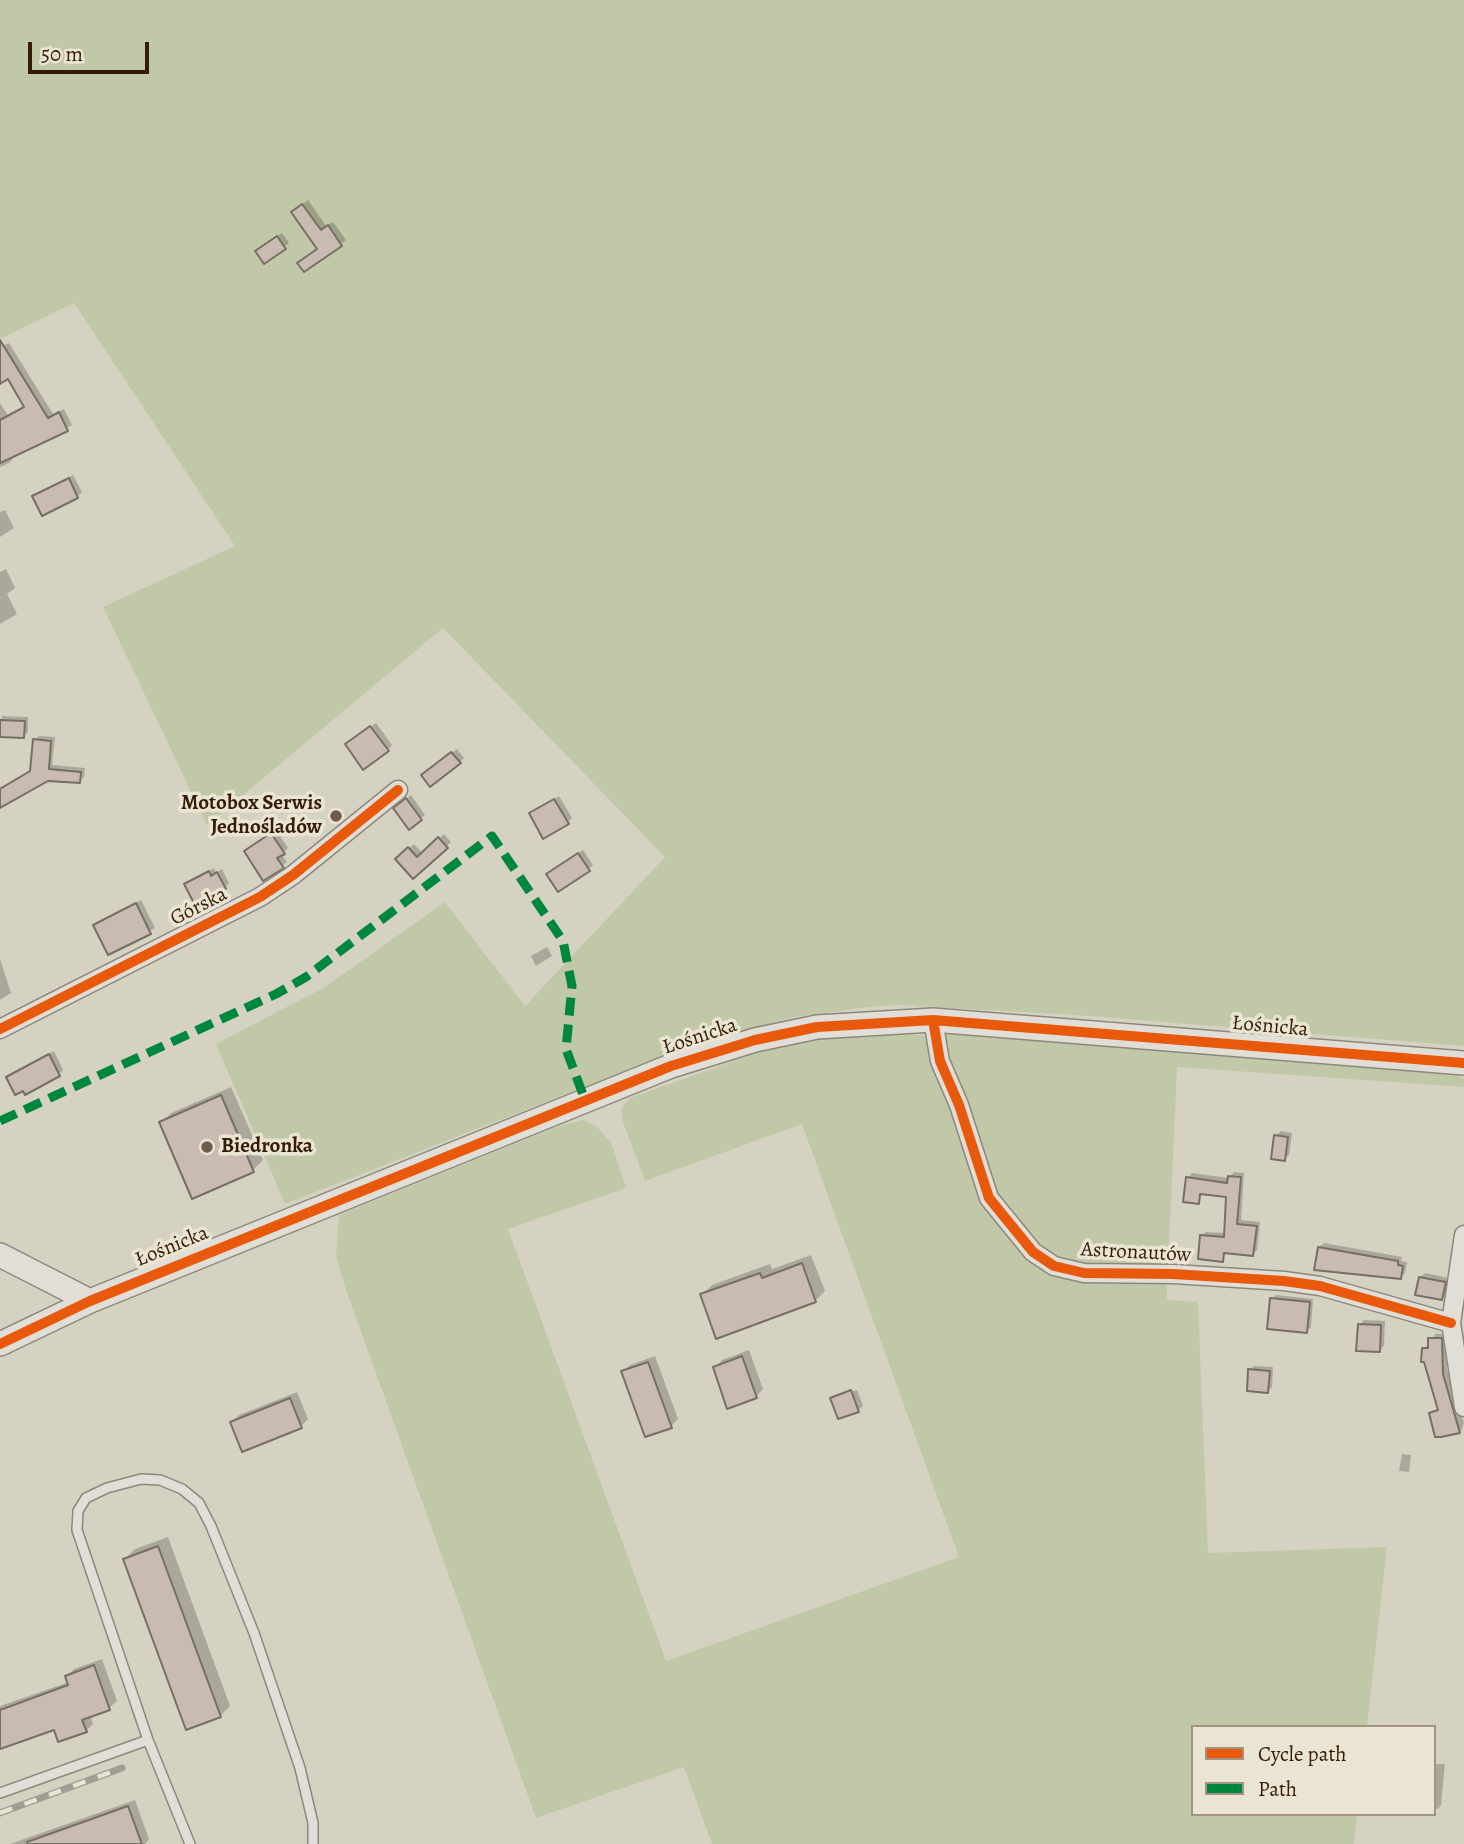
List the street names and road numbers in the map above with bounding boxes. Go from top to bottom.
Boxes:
street label: Górska [166,882,232,932]
street label: Łośnicka [1231,1011,1309,1043]
street label: Łośnicka [660,1013,740,1061]
street label: Łośnicka [132,1221,212,1273]
street label: Astronautów [1080,1238,1192,1268]

